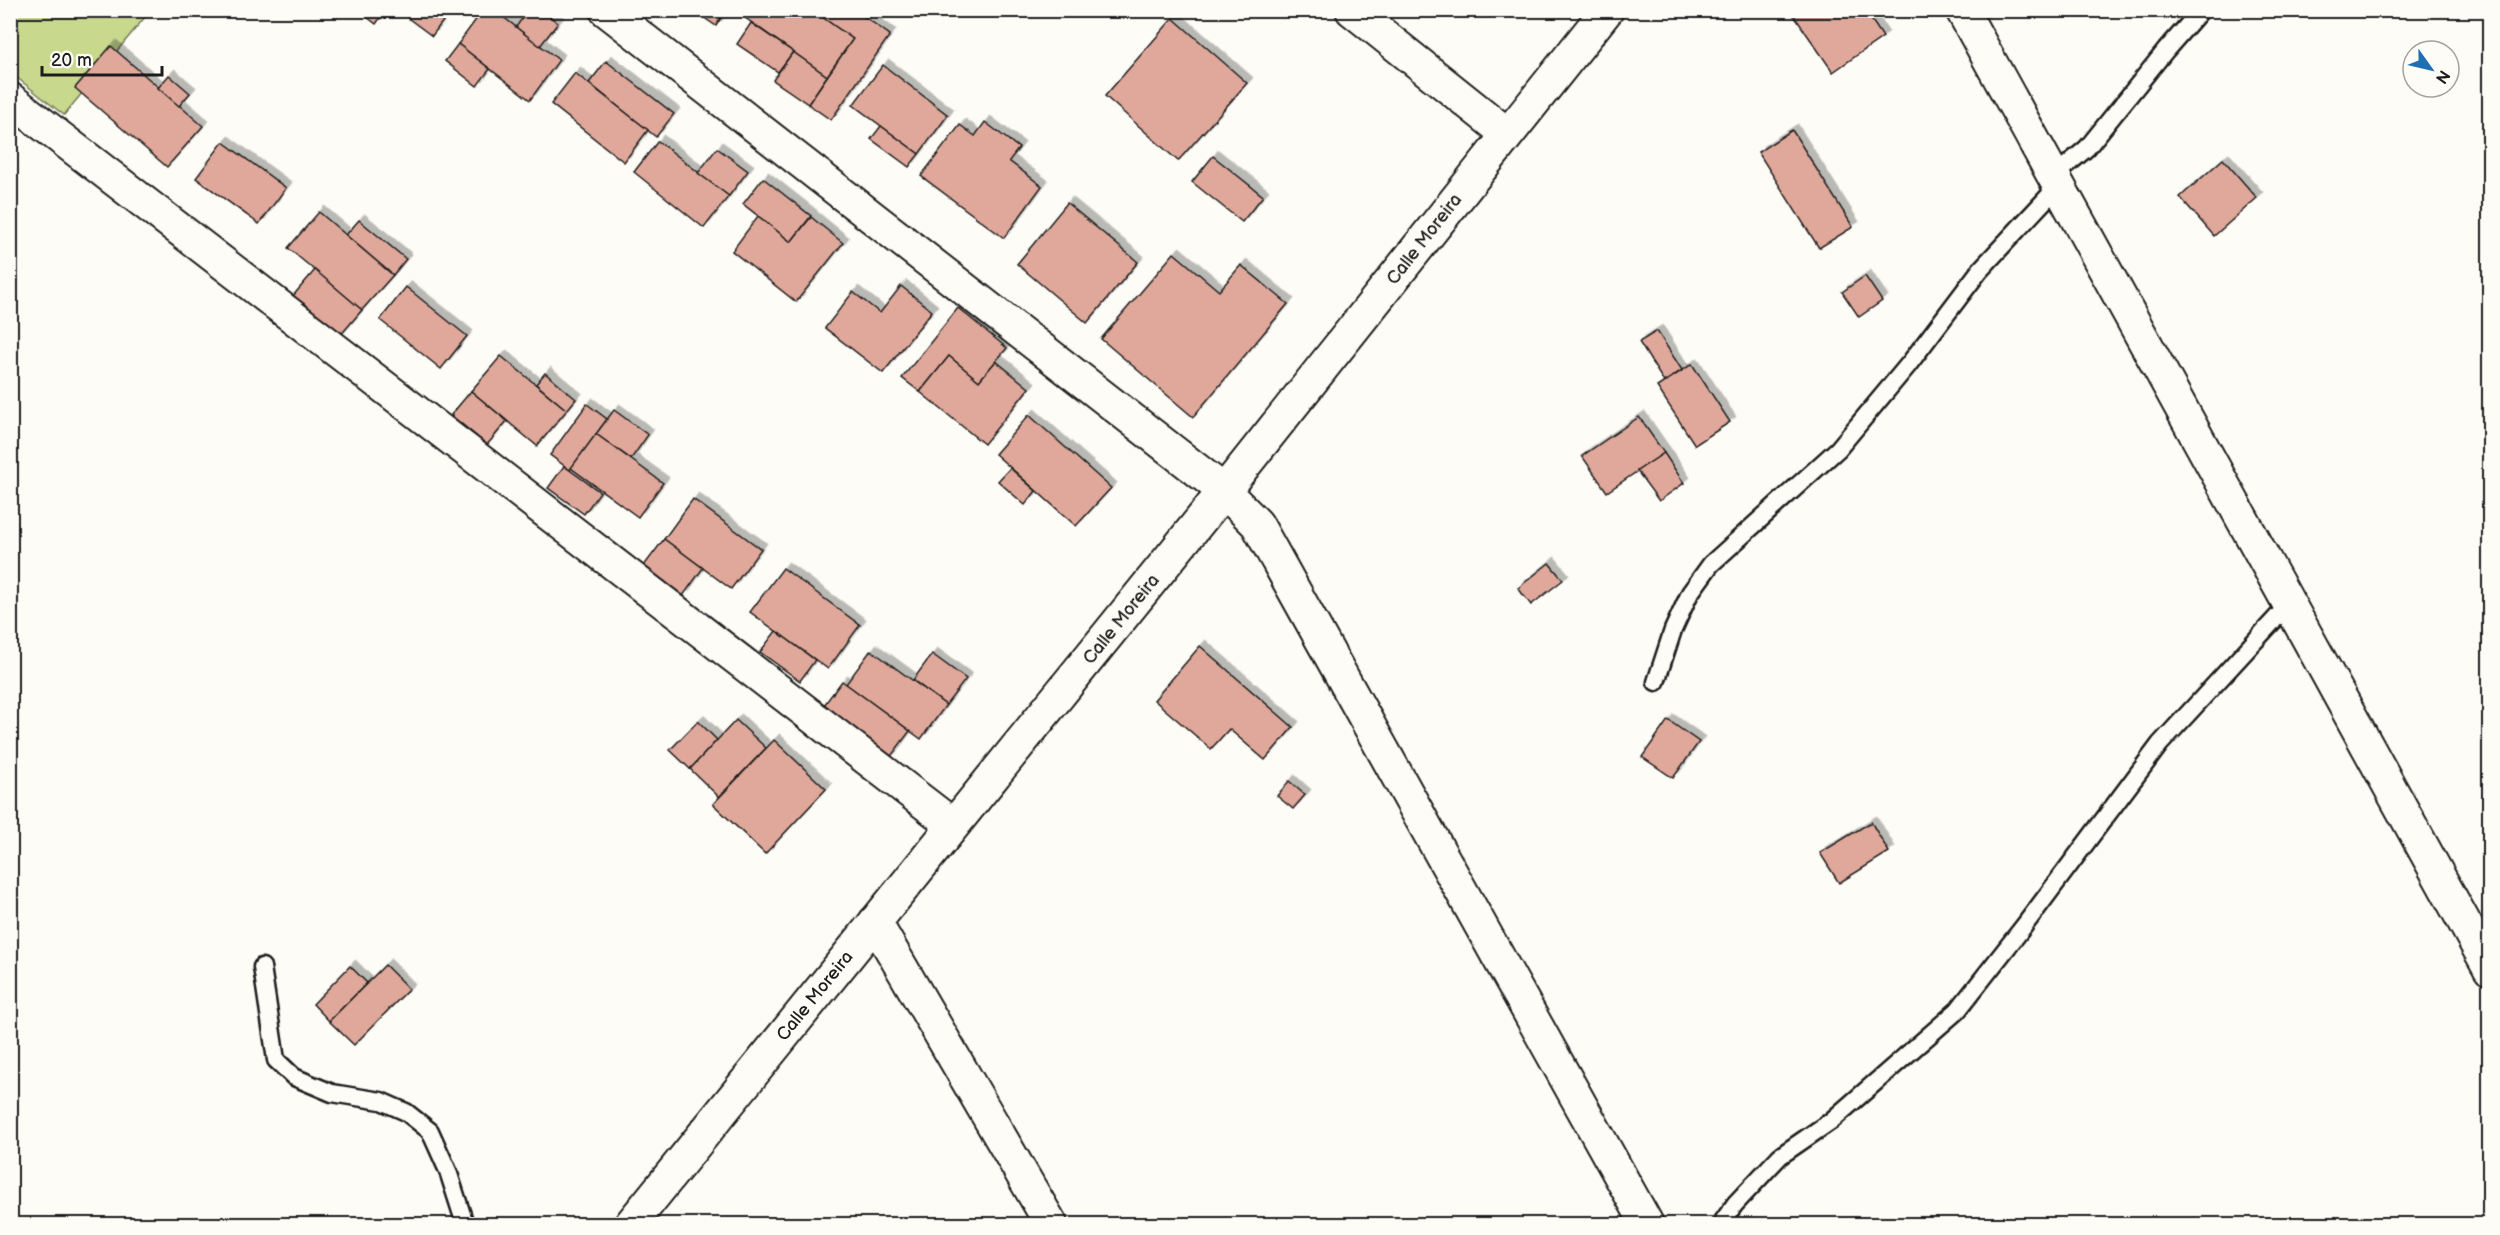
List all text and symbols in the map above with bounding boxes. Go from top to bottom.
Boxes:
scale bar [42,39,162,77]
north arrow [2401,39,2461,99]
text: 20 m [51,50,92,71]
text: N [2431,66,2453,87]
street label: Calle Moreira [1382,189,1466,289]
street label: Calle Moreira [1078,570,1164,668]
street label: Calle Moreira [772,947,858,1045]

